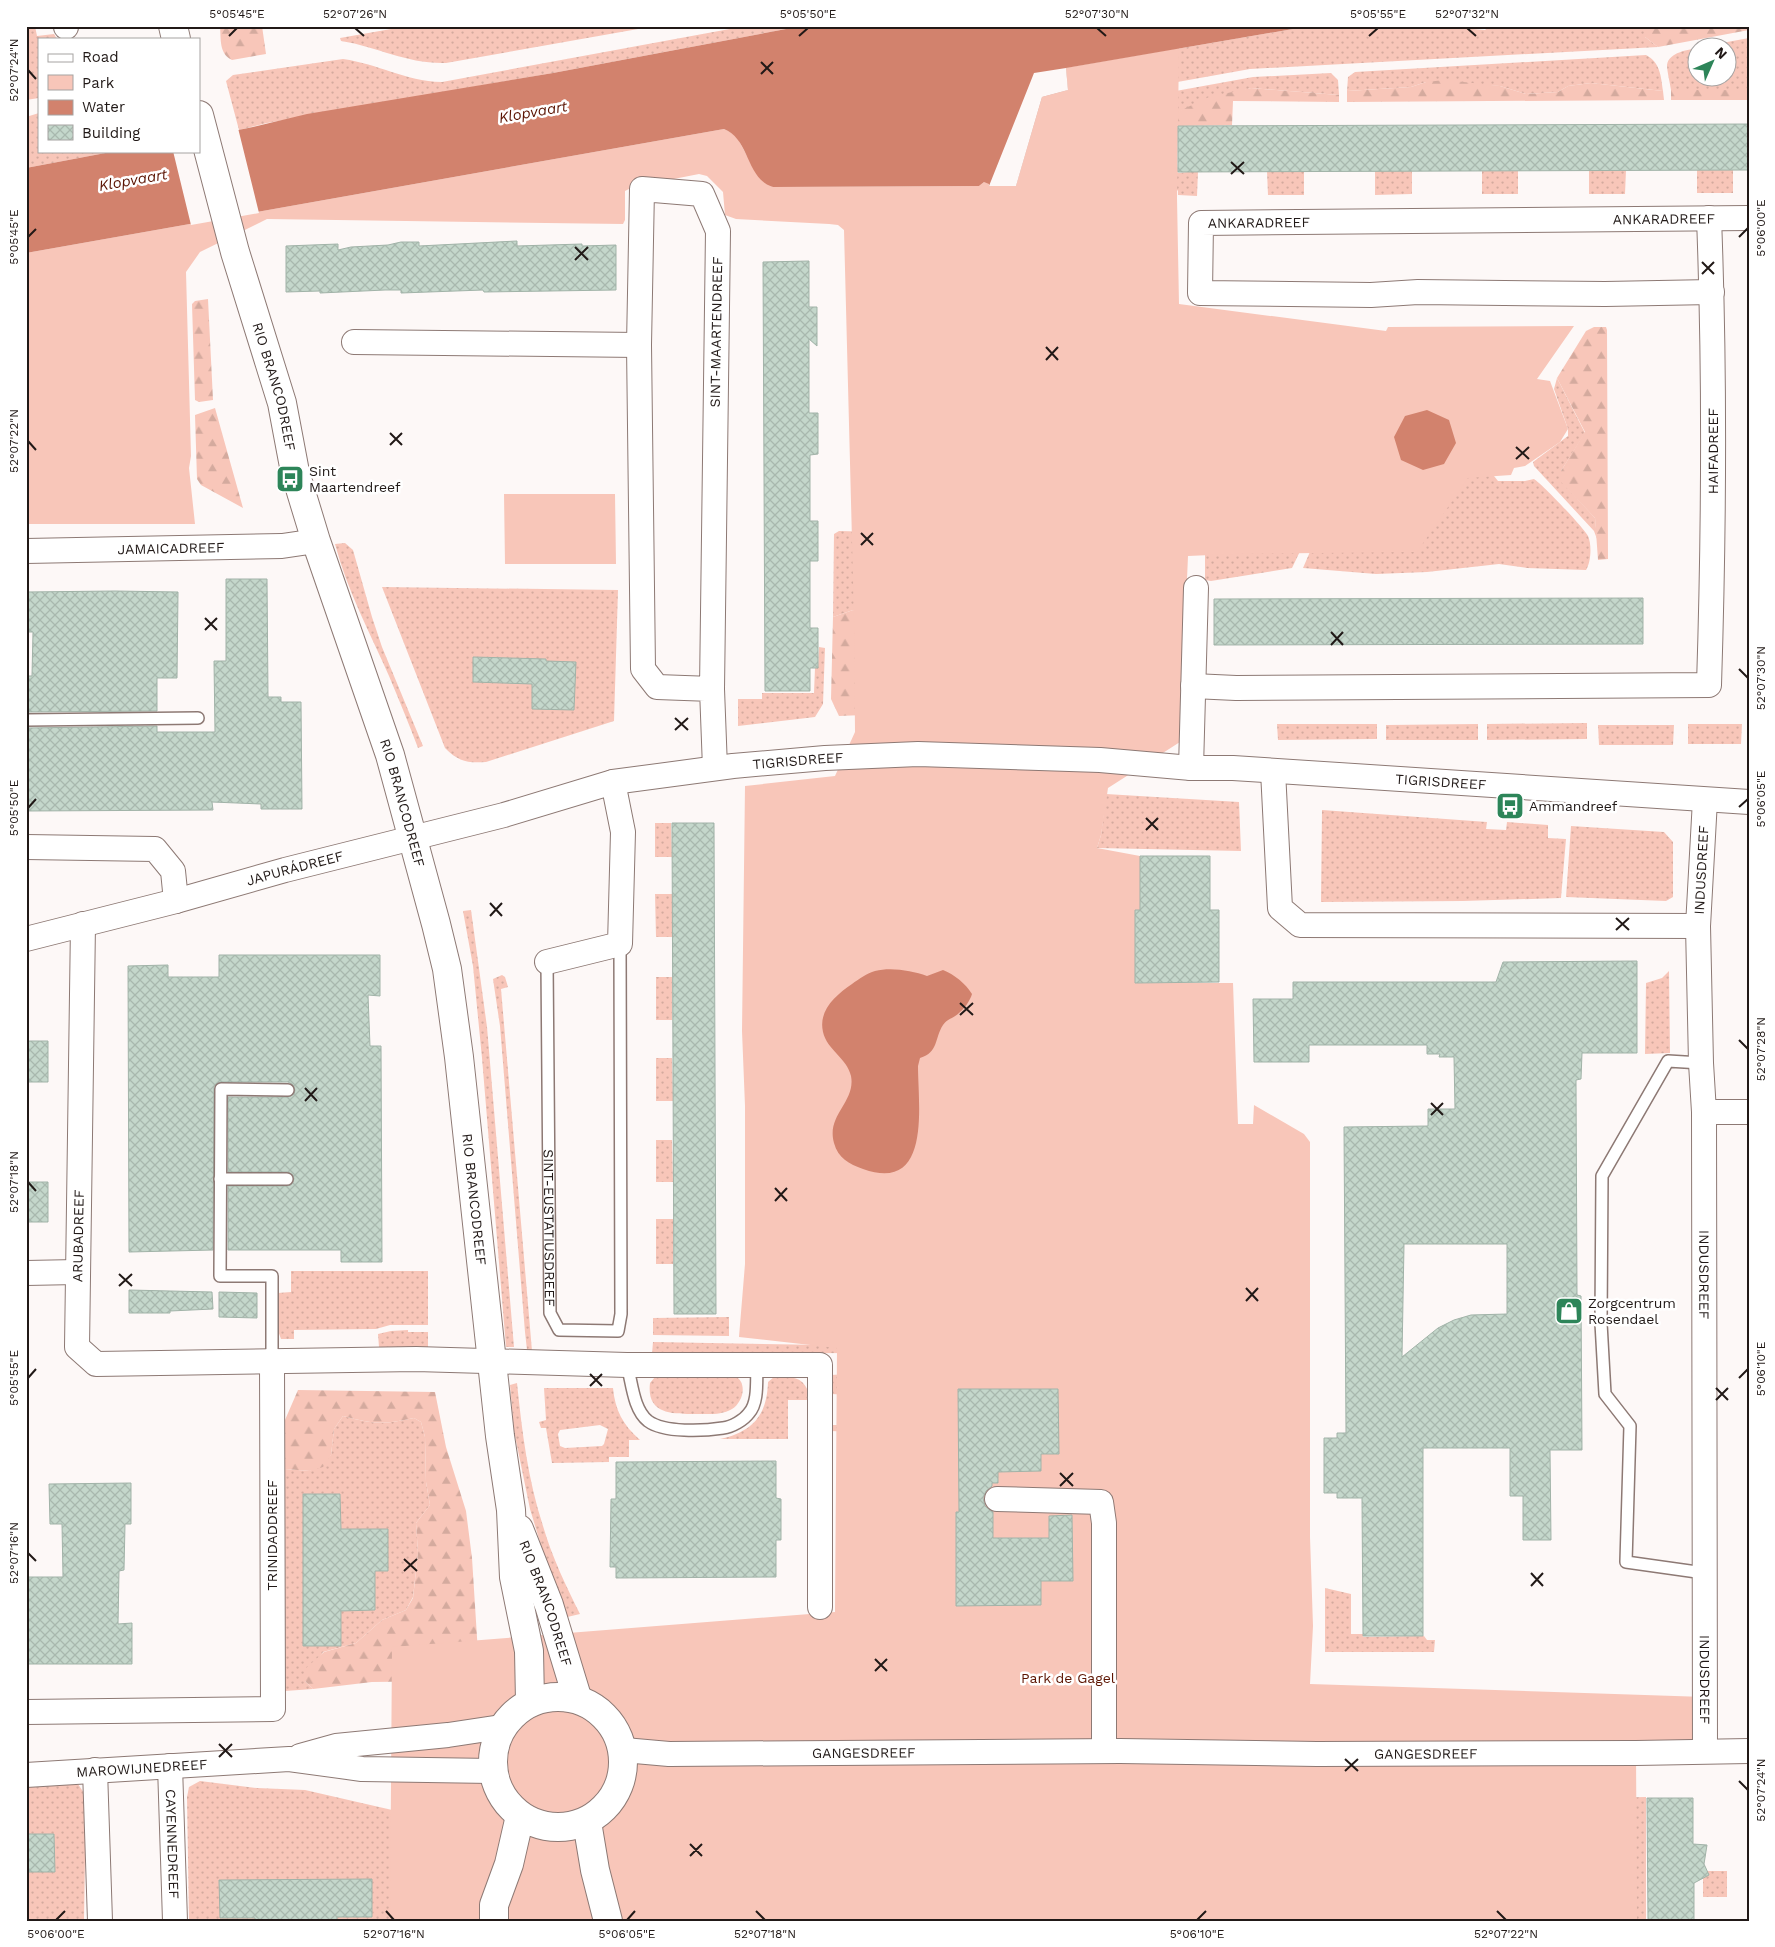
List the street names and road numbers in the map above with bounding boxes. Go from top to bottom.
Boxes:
street label: ANKARADREEF [1613,210,1715,227]
street label: ANKARADREEF [1208,214,1310,231]
street label: SINT-MAARTENDREEF [707,257,725,407]
street label: RIO BRANCODREEF [249,320,299,452]
street label: HAIFADREEF [1705,408,1721,494]
street label: JAMAICADREEF [117,539,225,557]
street label: RIO BRANCODREEF [377,736,428,869]
street label: TIGRISDREEF [752,749,844,772]
street label: TIGRISDREEF [1395,771,1487,793]
street label: INDUSDREEF [1691,825,1711,915]
street label: JAPURÁDREEF [244,848,345,889]
street label: RIO BRANCODREEF [459,1133,489,1266]
street label: SINT-EUSTATIUSDREEF [541,1149,558,1307]
street label: ARUBADREEF [69,1190,87,1282]
street label: INDUSDREEF [1696,1230,1712,1319]
street label: TRINIDADDREEF [264,1479,280,1591]
street label: RIO BRANCODREEF [516,1538,575,1668]
street label: INDUSDREEF [1697,1635,1713,1724]
street label: GANGESDREEF [812,1744,916,1761]
street label: GANGESDREEF [1374,1745,1478,1762]
street label: MAROWIJNEDREEF [76,1756,208,1780]
street label: CAYENNEDREEF [163,1789,182,1899]

